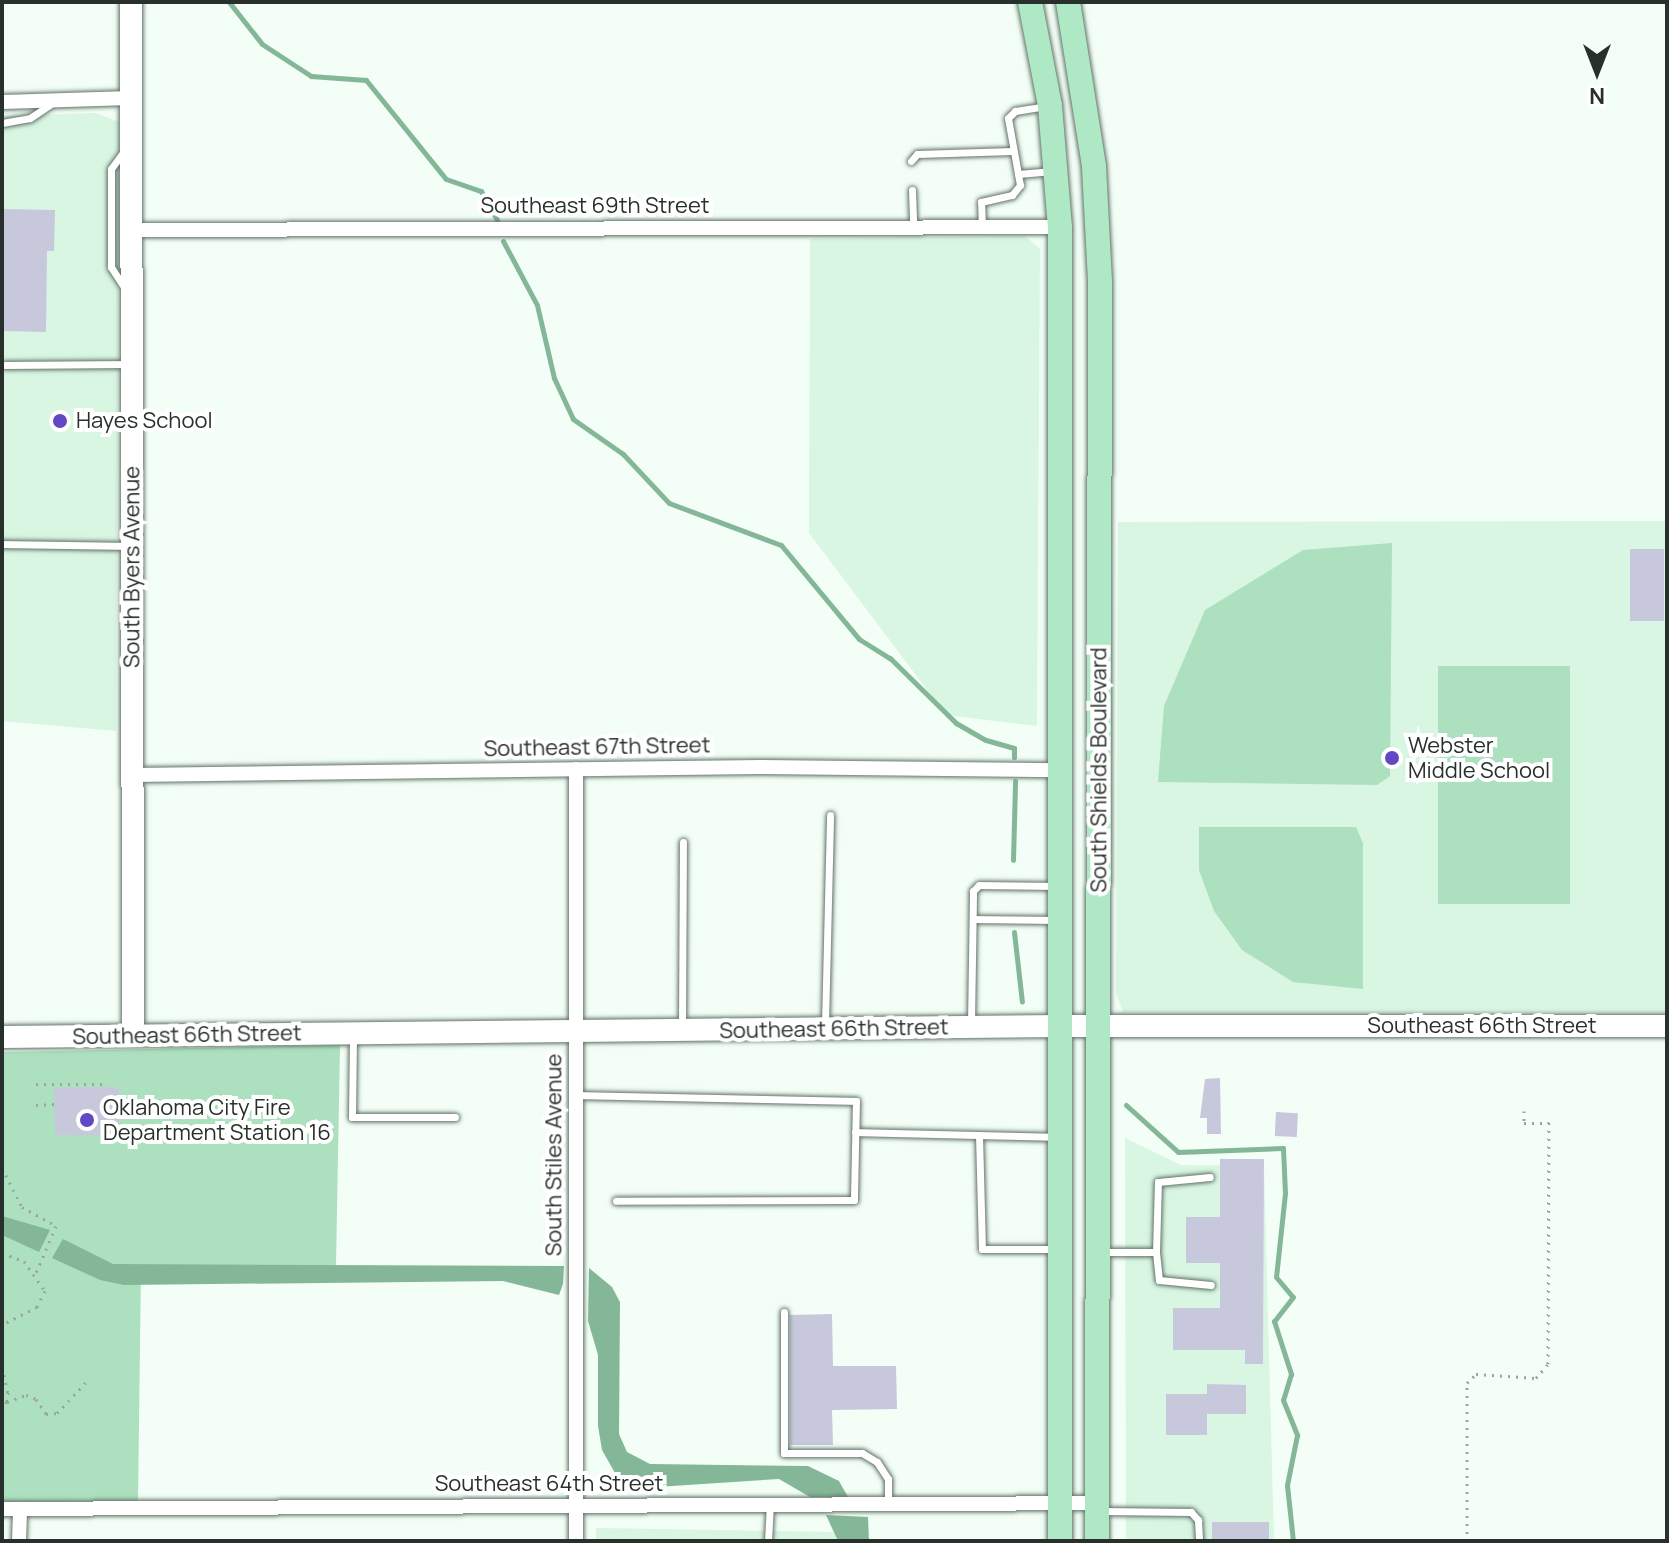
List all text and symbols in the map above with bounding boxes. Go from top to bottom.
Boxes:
north arrow [1557,32,1637,112]
text: N [1589,81,1605,111]
street label: Southeast 69th Street [480,193,710,219]
place label: Hayes School [76,408,213,434]
marker: Hayes School [51,412,69,430]
street label: South Byers Avenue [119,466,145,668]
street label: South Shields Boulevard [1086,647,1112,893]
street label: Southeast 67th Street [483,732,711,762]
place label: Webster Middle School [1408,732,1550,784]
marker: Webster Middle School [1383,749,1401,767]
street label: Southeast 66th Street [1367,1013,1597,1039]
street label: Southeast 66th Street [719,1014,949,1044]
street label: Southeast 66th Street [72,1020,302,1050]
street label: South Stiles Avenue [541,1054,567,1256]
place label: Oklahoma City Fire Department Station 16 [103,1094,331,1146]
marker: Oklahoma City Fire Department Station 16 [78,1111,96,1129]
street label: Southeast 64th Street [435,1471,663,1497]

